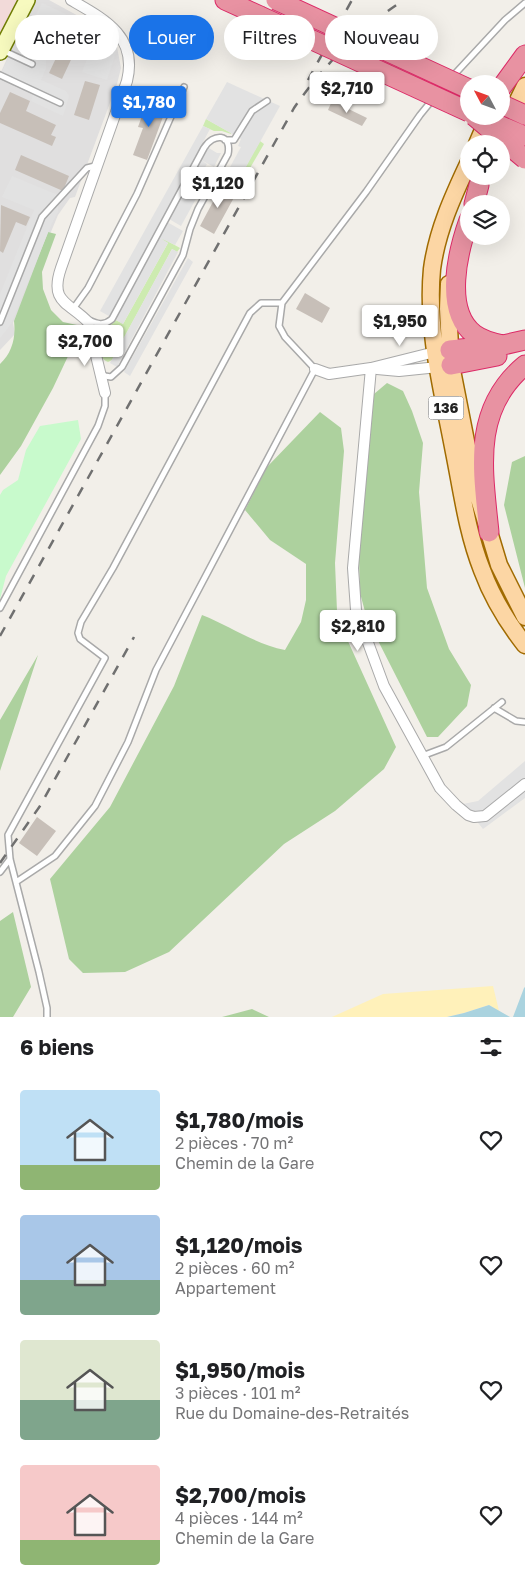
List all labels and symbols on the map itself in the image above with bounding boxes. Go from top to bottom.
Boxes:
pin: $2,710 [306,72,388,114]
north arrow [460,75,510,125]
pin: $1,780 [108,86,190,128]
pin: $1,120 [177,166,259,209]
pin: $1,950 [359,304,441,347]
pin: $2,700 [44,324,126,367]
road number: 136 [428,396,464,419]
pin: $2,810 [317,610,399,652]

